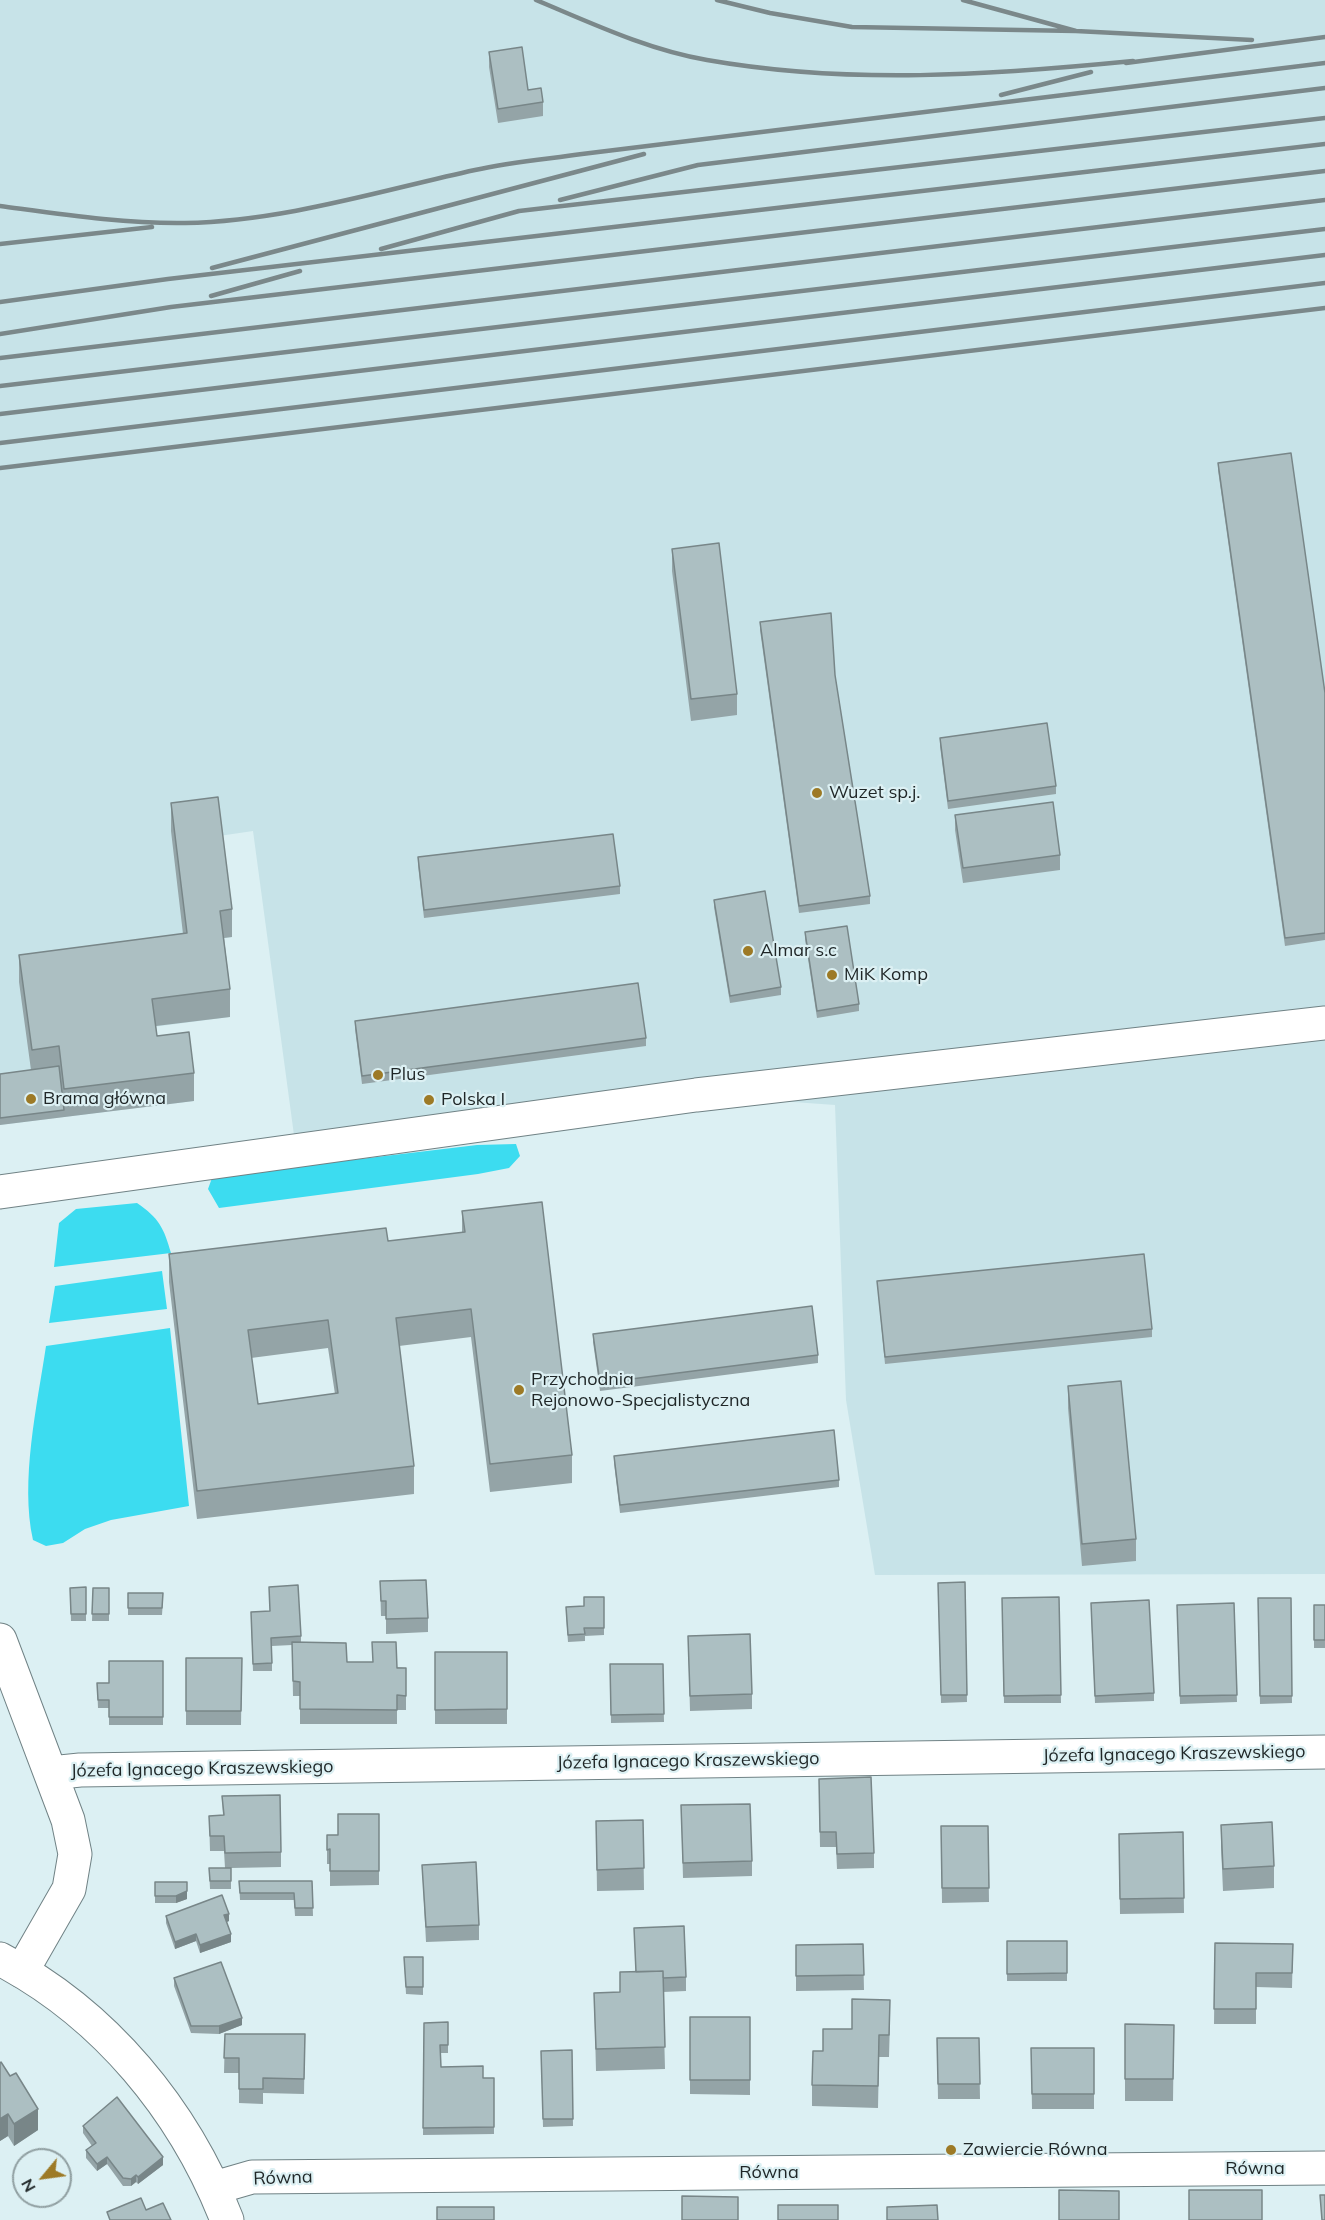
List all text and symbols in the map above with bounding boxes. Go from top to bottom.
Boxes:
place label: Wuzet sp.j. [829,782,920,804]
marker: Wuzet sp.j. [810,786,824,800]
place label: Almar s.c [760,940,837,962]
marker: Almar s.c [741,944,755,958]
place label: MiK Komp [844,964,928,986]
marker: MiK Komp [825,968,839,982]
place label: Plus [390,1064,425,1086]
marker: Plus [371,1068,385,1082]
place label: Brama główna [43,1088,166,1110]
place label: Polska I [441,1089,505,1111]
marker: Brama główna [24,1092,38,1106]
marker: Polska I [422,1093,436,1107]
place label: Przychodnia Rejonowo-Specjalistyczna [531,1369,750,1412]
marker: Przychodnia Rejonowo-Specjalistyczna [512,1383,526,1397]
street label: Józefa Ignacego Kraszewskiego [1042,1741,1306,1767]
street label: Józefa Ignacego Kraszewskiego [556,1748,820,1774]
street label: Józefa Ignacego Kraszewskiego [70,1756,334,1782]
place label: Zawiercie Równa [963,2139,1107,2161]
marker: Zawiercie Równa [944,2143,958,2157]
north arrow [12,2148,72,2208]
street label: Równa [1225,2158,1285,2180]
street label: Równa [739,2162,799,2184]
street label: Równa [253,2166,313,2190]
text: N [16,2176,40,2196]

